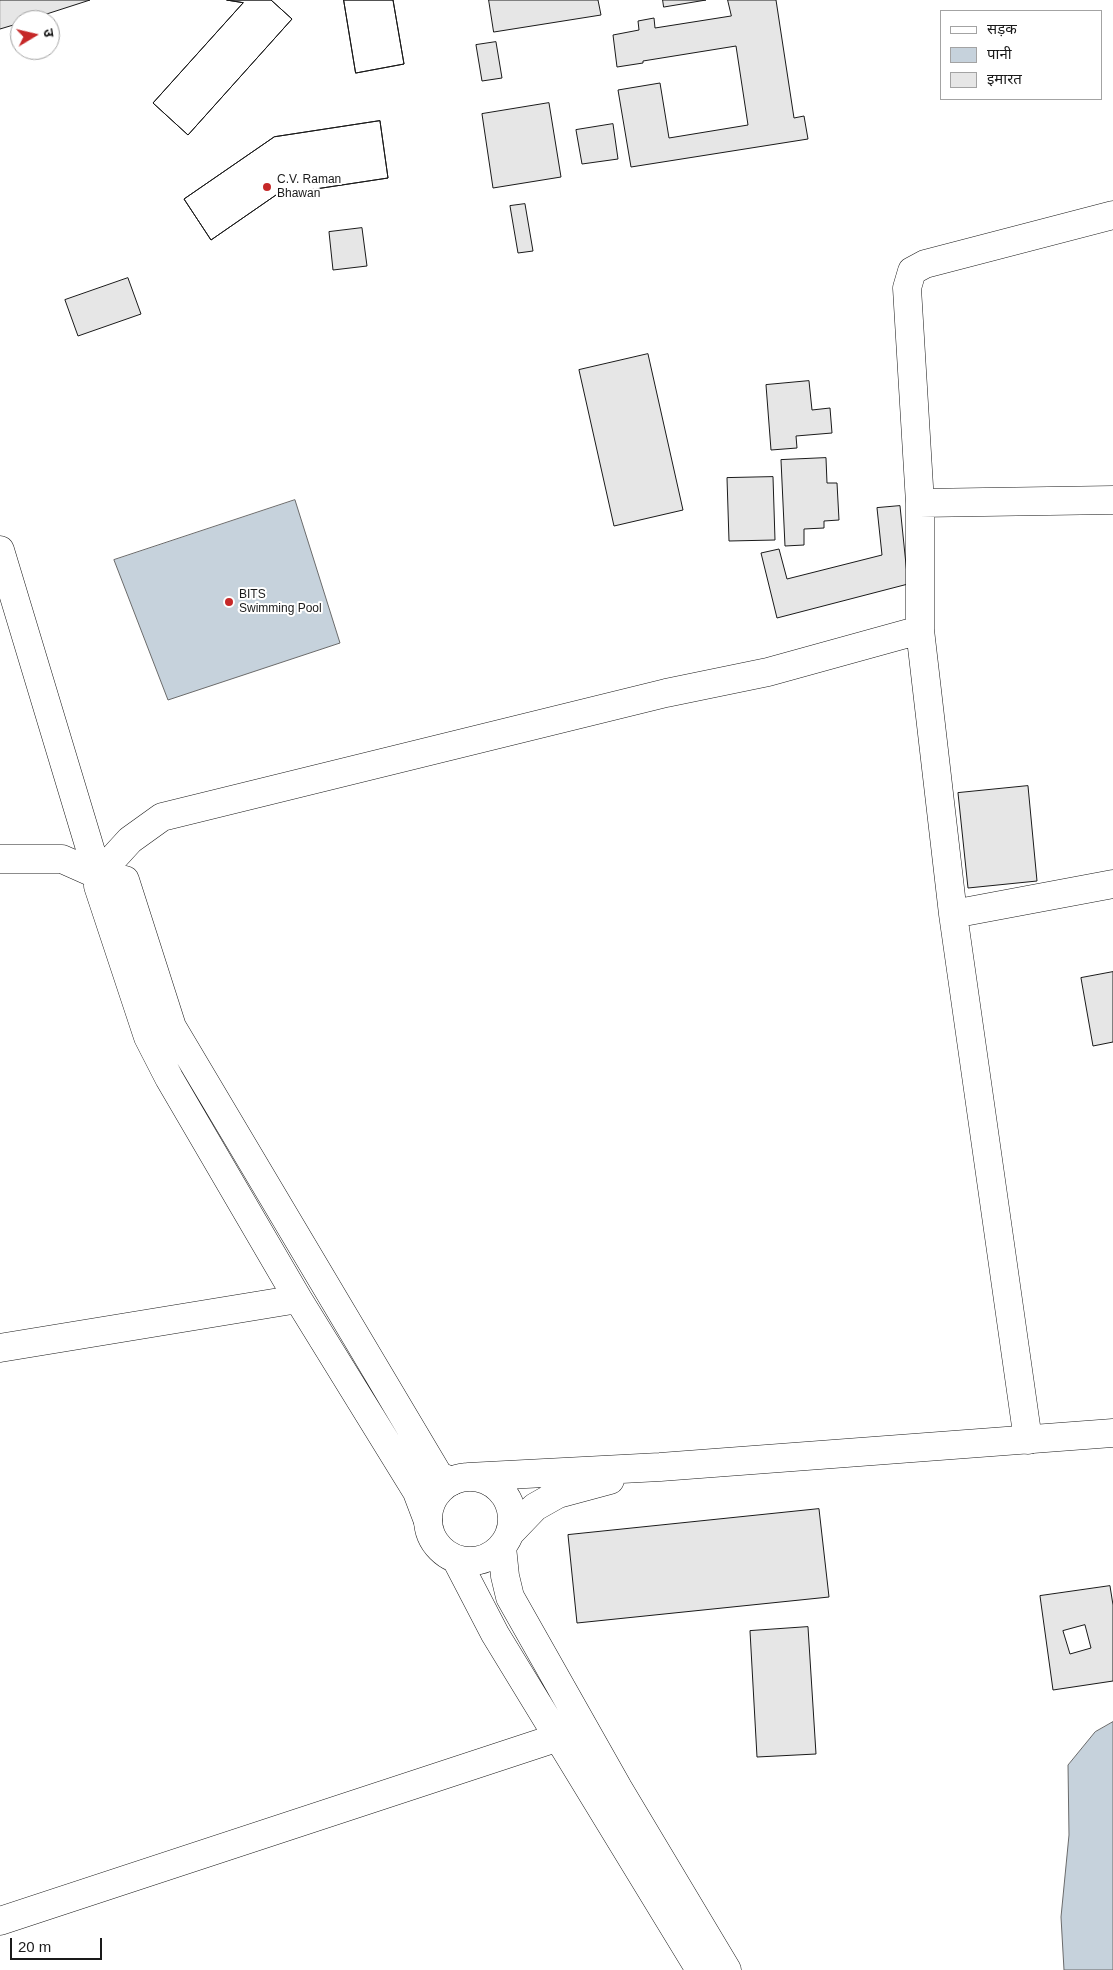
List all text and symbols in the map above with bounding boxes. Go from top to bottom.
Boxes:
north arrow [10,10,60,60]
legend [940,10,1103,100]
text: सड़क [987,20,1017,37]
text: उ [40,27,57,38]
text: पानी [987,45,1012,62]
text: इमारत [987,70,1022,87]
place label: C.V. Raman Bhawan [277,173,341,201]
marker: C.V. Raman Bhawan [261,181,273,193]
place label: BITS Swimming Pool [239,588,322,616]
marker: BITS Swimming Pool [223,596,235,608]
scale bar [12,1928,105,1960]
text: 20 m [18,1938,51,1955]

